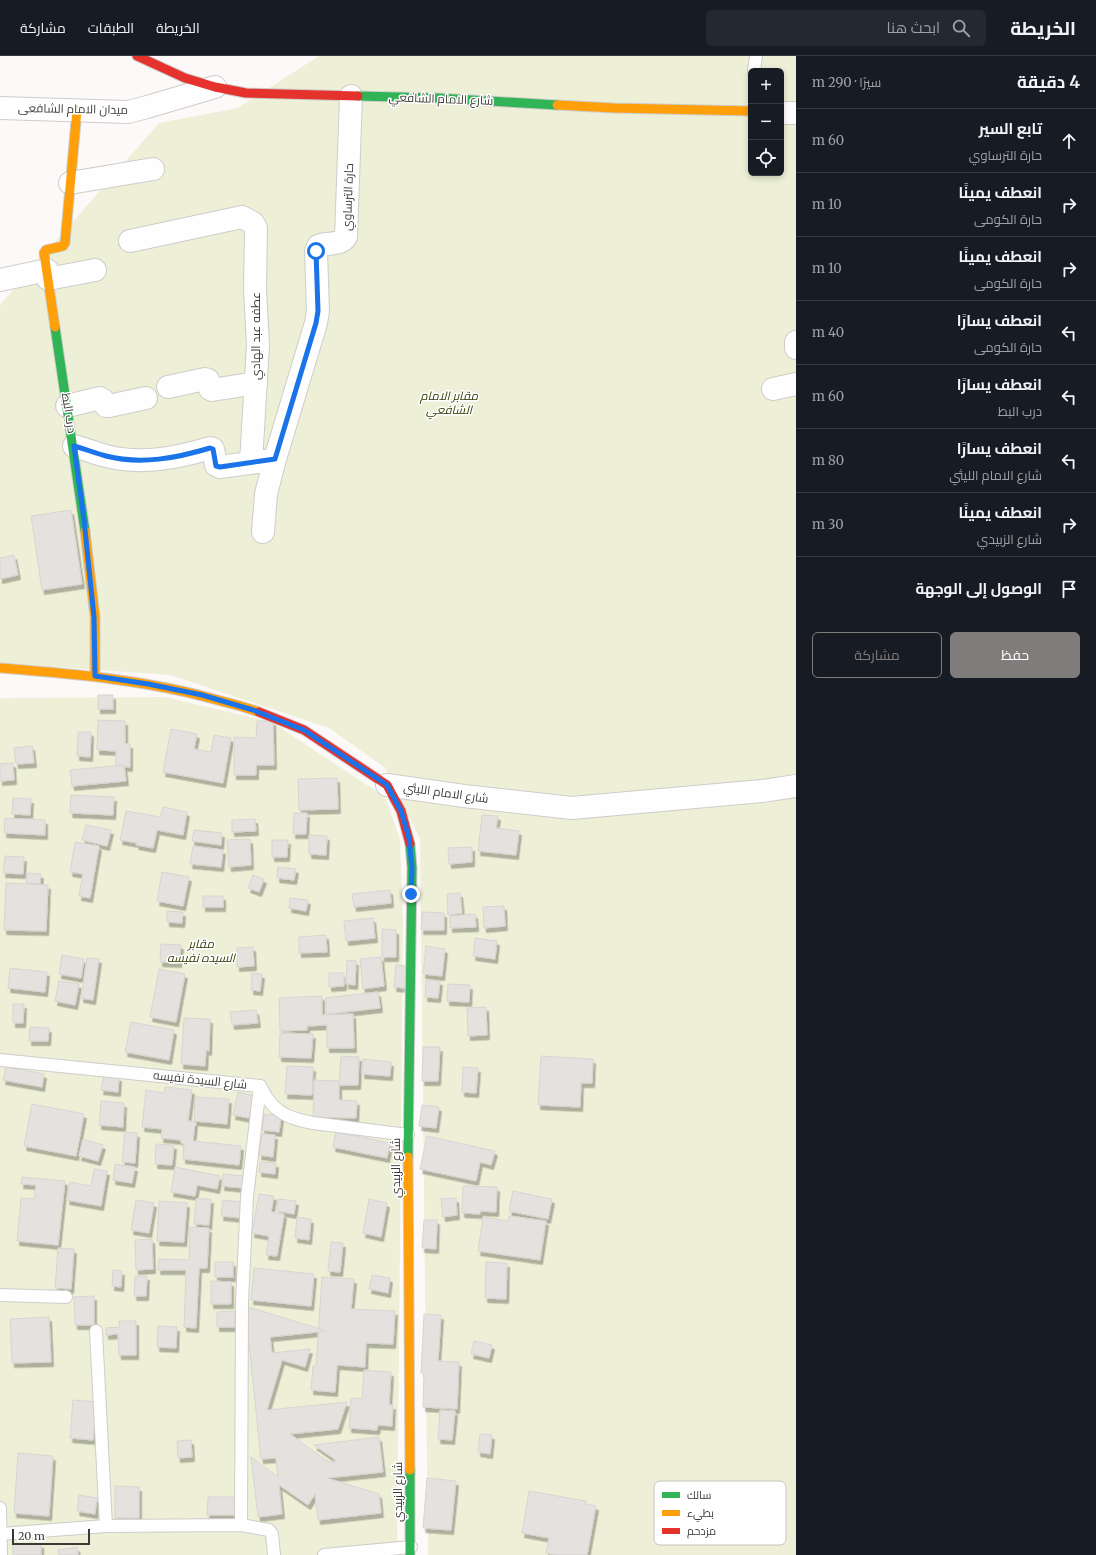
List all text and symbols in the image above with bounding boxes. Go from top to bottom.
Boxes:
search box [706,10,986,46]
text: الخريطة [1010,16,1076,40]
icon: search [950,17,972,39]
text: ابحث هنا [886,18,940,37]
text: مشاركة [20,19,66,37]
text: الطبقات [88,19,134,37]
text: الخريطة [156,19,200,37]
map controls [748,68,784,176]
button: + [748,68,784,104]
text: 4 دقيقة [1017,71,1080,93]
text: سيرًا · 290 m [812,74,881,91]
street label: شارع الامام الشافعي [388,89,494,111]
street label: ميدان الامام الشافعى [18,100,128,118]
button: − [748,104,784,140]
text: تابع السير [979,119,1042,138]
icon: ahead [1058,130,1080,152]
text: 60 m [812,132,844,149]
button: locate [748,140,784,176]
text: حارة الترساوي [969,147,1042,164]
street label: حارة الترساوي [339,163,359,231]
text: انعطف يمينًا [958,183,1042,202]
icon: right [1058,194,1080,216]
text: 10 m [812,196,842,213]
text: حارة الكومى [974,211,1042,228]
route start [307,242,325,260]
text: انعطف يمينًا [958,247,1042,266]
icon: right [1058,258,1080,280]
text: 10 m [812,260,842,277]
text: حارة الكومى [974,275,1042,292]
street label: عطفه عبد الهادي [248,292,266,380]
text: انعطف يسارًا [957,311,1042,330]
icon: left [1058,322,1080,344]
text: 40 m [812,324,844,341]
text: حارة الكومى [974,339,1042,356]
text: انعطف يسارًا [957,375,1042,394]
icon: left [1058,386,1080,408]
park label: مقابر الامام الشافعي [419,388,478,420]
text: 60 m [812,388,844,405]
street label: درب البط [59,392,80,434]
text: درب البط [998,403,1042,420]
text: انعطف يسارًا [957,439,1042,458]
icon: left [1058,450,1080,472]
text: 80 m [812,452,844,469]
text: شارع الامام الليثي [949,467,1042,484]
text: انعطف يمينًا [958,503,1042,522]
icon: right [1058,514,1080,536]
text: 30 m [812,516,844,533]
text: شارع الزبيدي [977,531,1042,548]
icon: arrive [1058,578,1080,600]
text: الوصول إلى الوجهة [915,579,1042,598]
button: مشاركة [812,632,942,678]
button: حفظ [950,632,1080,678]
street label: شارع الامام الليثي [402,779,490,809]
route end [402,885,420,903]
park label: مقابر السيده نفيسه [167,936,237,965]
street label: شارع السيدة نفيسه [152,1067,248,1093]
street label: شارع الزبيدي [388,1138,406,1198]
street label: شارع الزبيدي [390,1462,408,1522]
legend [654,1481,786,1545]
text: سالك [687,1488,711,1502]
text: بطيء [687,1506,714,1522]
text: مزدحم [687,1524,716,1539]
scale bar [12,1527,90,1546]
text: 20 m [18,1529,45,1543]

